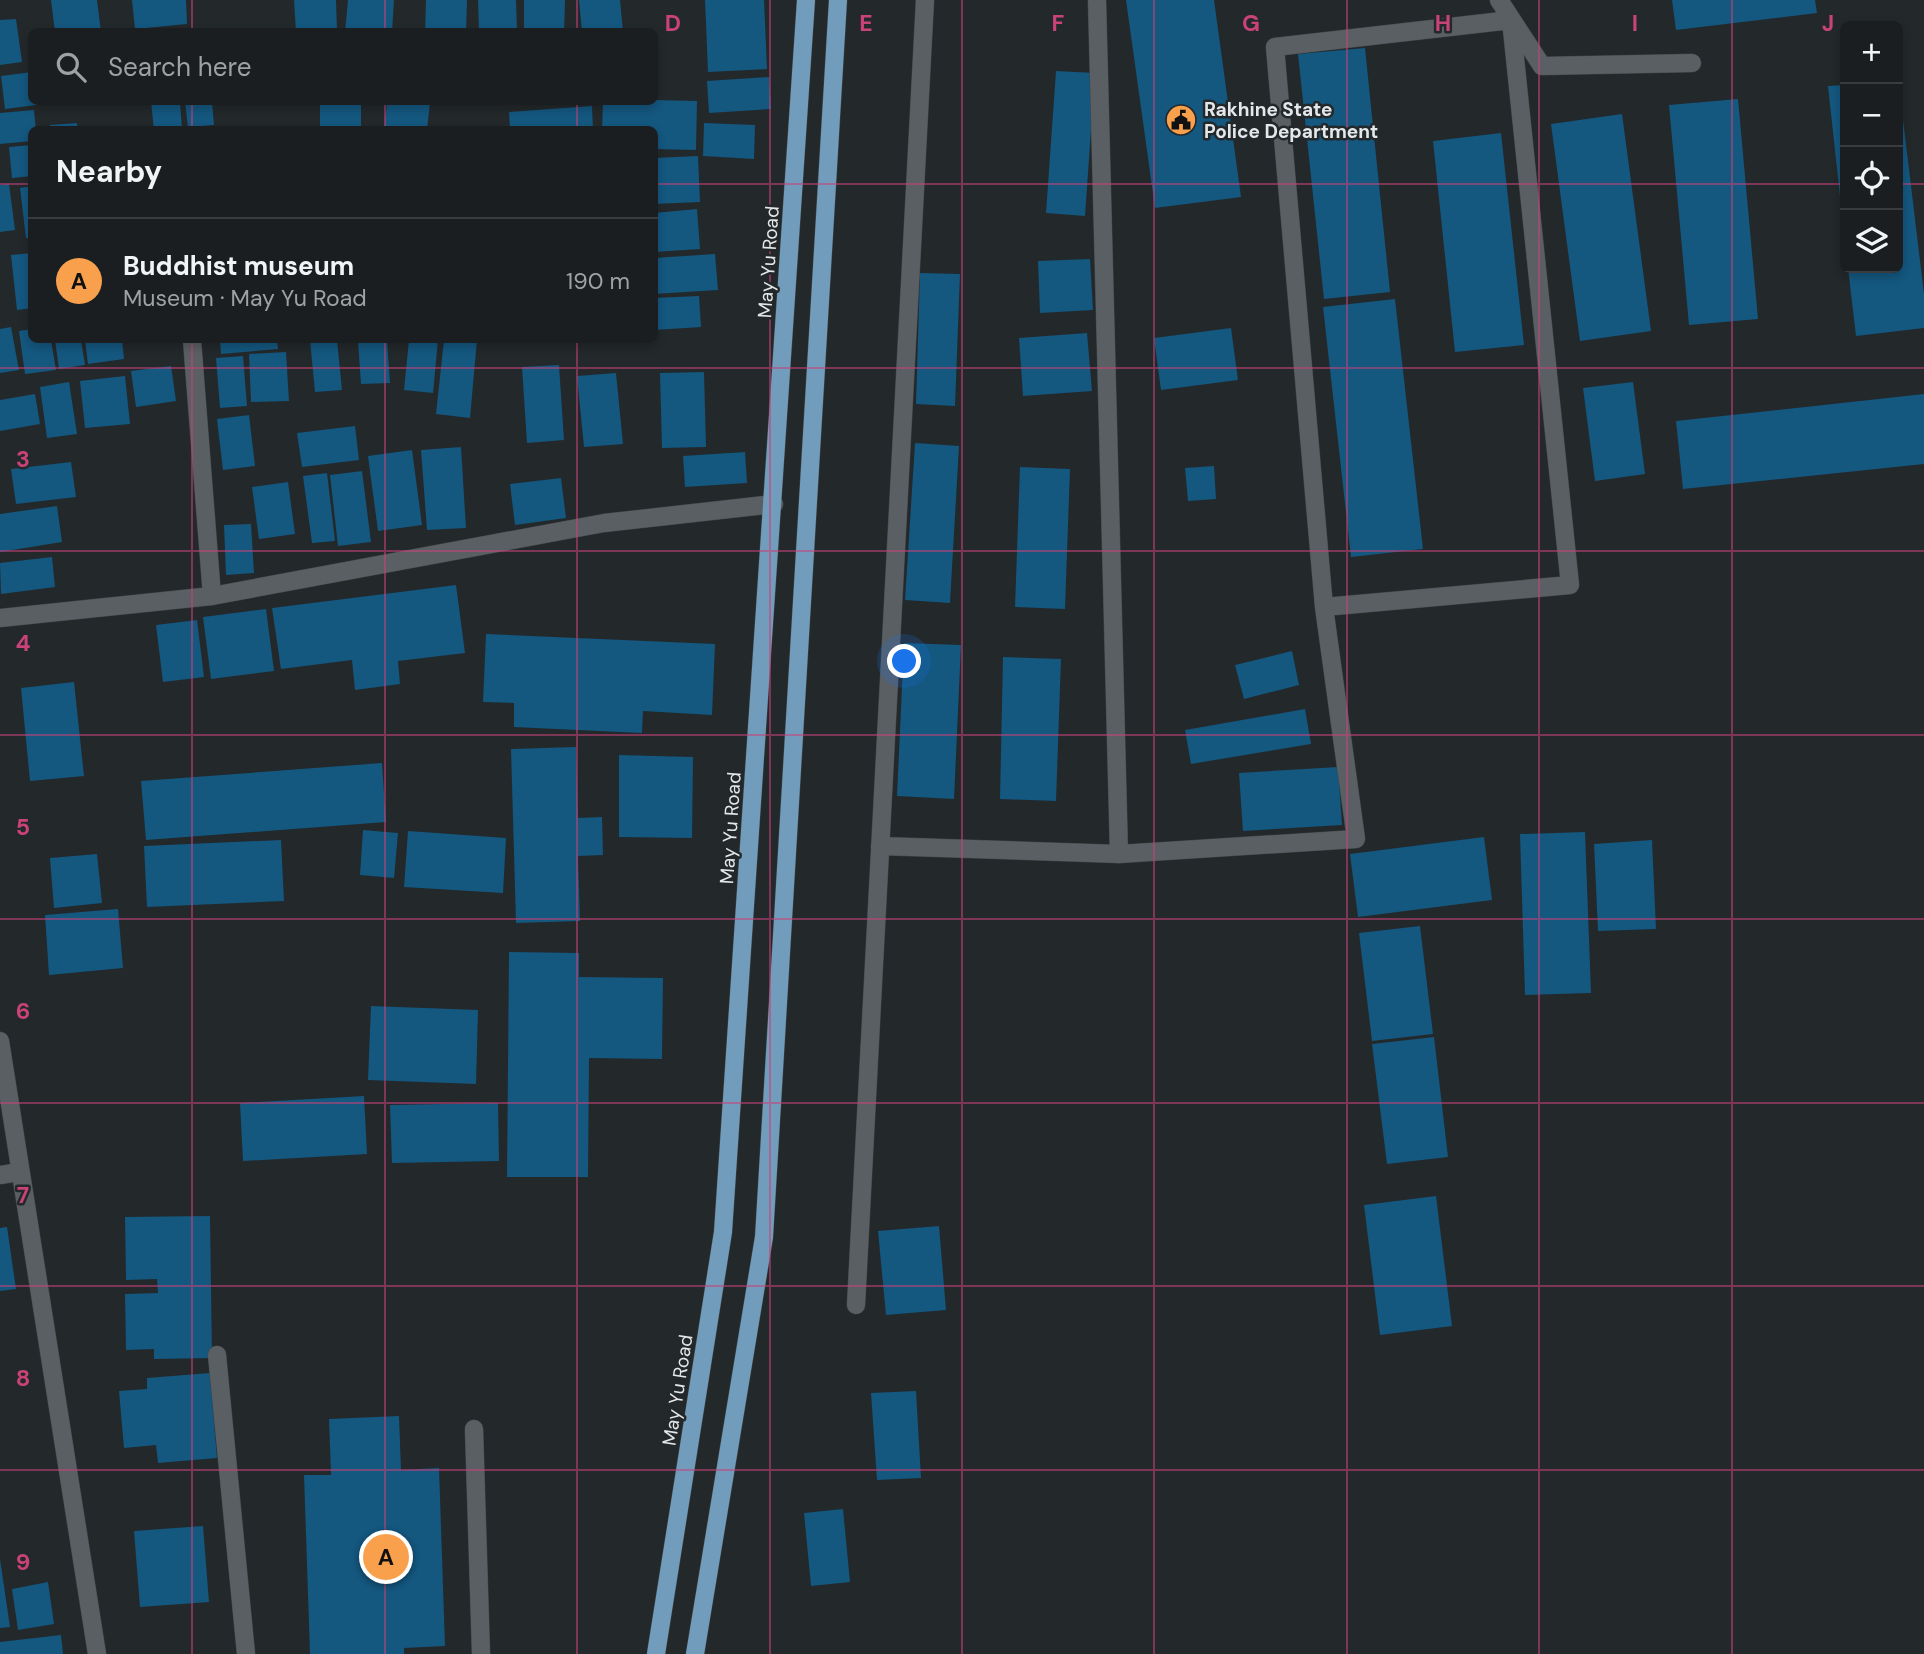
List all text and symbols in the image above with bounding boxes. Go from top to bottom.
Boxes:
text: D [665,8,681,38]
text: E [859,8,873,38]
text: F [1052,8,1065,38]
text: G [1242,8,1260,38]
text: H [1435,8,1451,38]
text: I [1632,8,1638,38]
text: J [1822,8,1834,38]
map controls [1840,21,1903,273]
button: + [1840,21,1903,84]
search box [28,28,658,105]
icon: search [52,48,90,86]
text: Search here [108,50,251,84]
button: − [1840,84,1903,147]
place label: Rakhine State Police Department [1204,97,1378,144]
public building icon: Rakhine State Police Department [1164,103,1198,137]
button: locate [1840,147,1903,210]
text: Nearby [56,152,162,191]
street label: May Yu Road [752,205,785,319]
button: layers [1840,210,1903,273]
text: Buddhist museum [123,249,354,283]
text: A [71,266,87,296]
text: 190 m [566,266,630,296]
text: Museum · May Yu Road [123,283,367,313]
text: 3 [16,444,30,474]
text: 4 [16,628,31,658]
your location [887,644,921,678]
street label: May Yu Road [714,771,747,885]
text: 5 [16,812,30,842]
text: 6 [16,996,30,1026]
text: 7 [17,1180,29,1210]
street label: May Yu Road [656,1333,699,1448]
text: 8 [16,1363,30,1393]
pin: A [363,1531,409,1583]
text: 9 [16,1547,30,1577]

